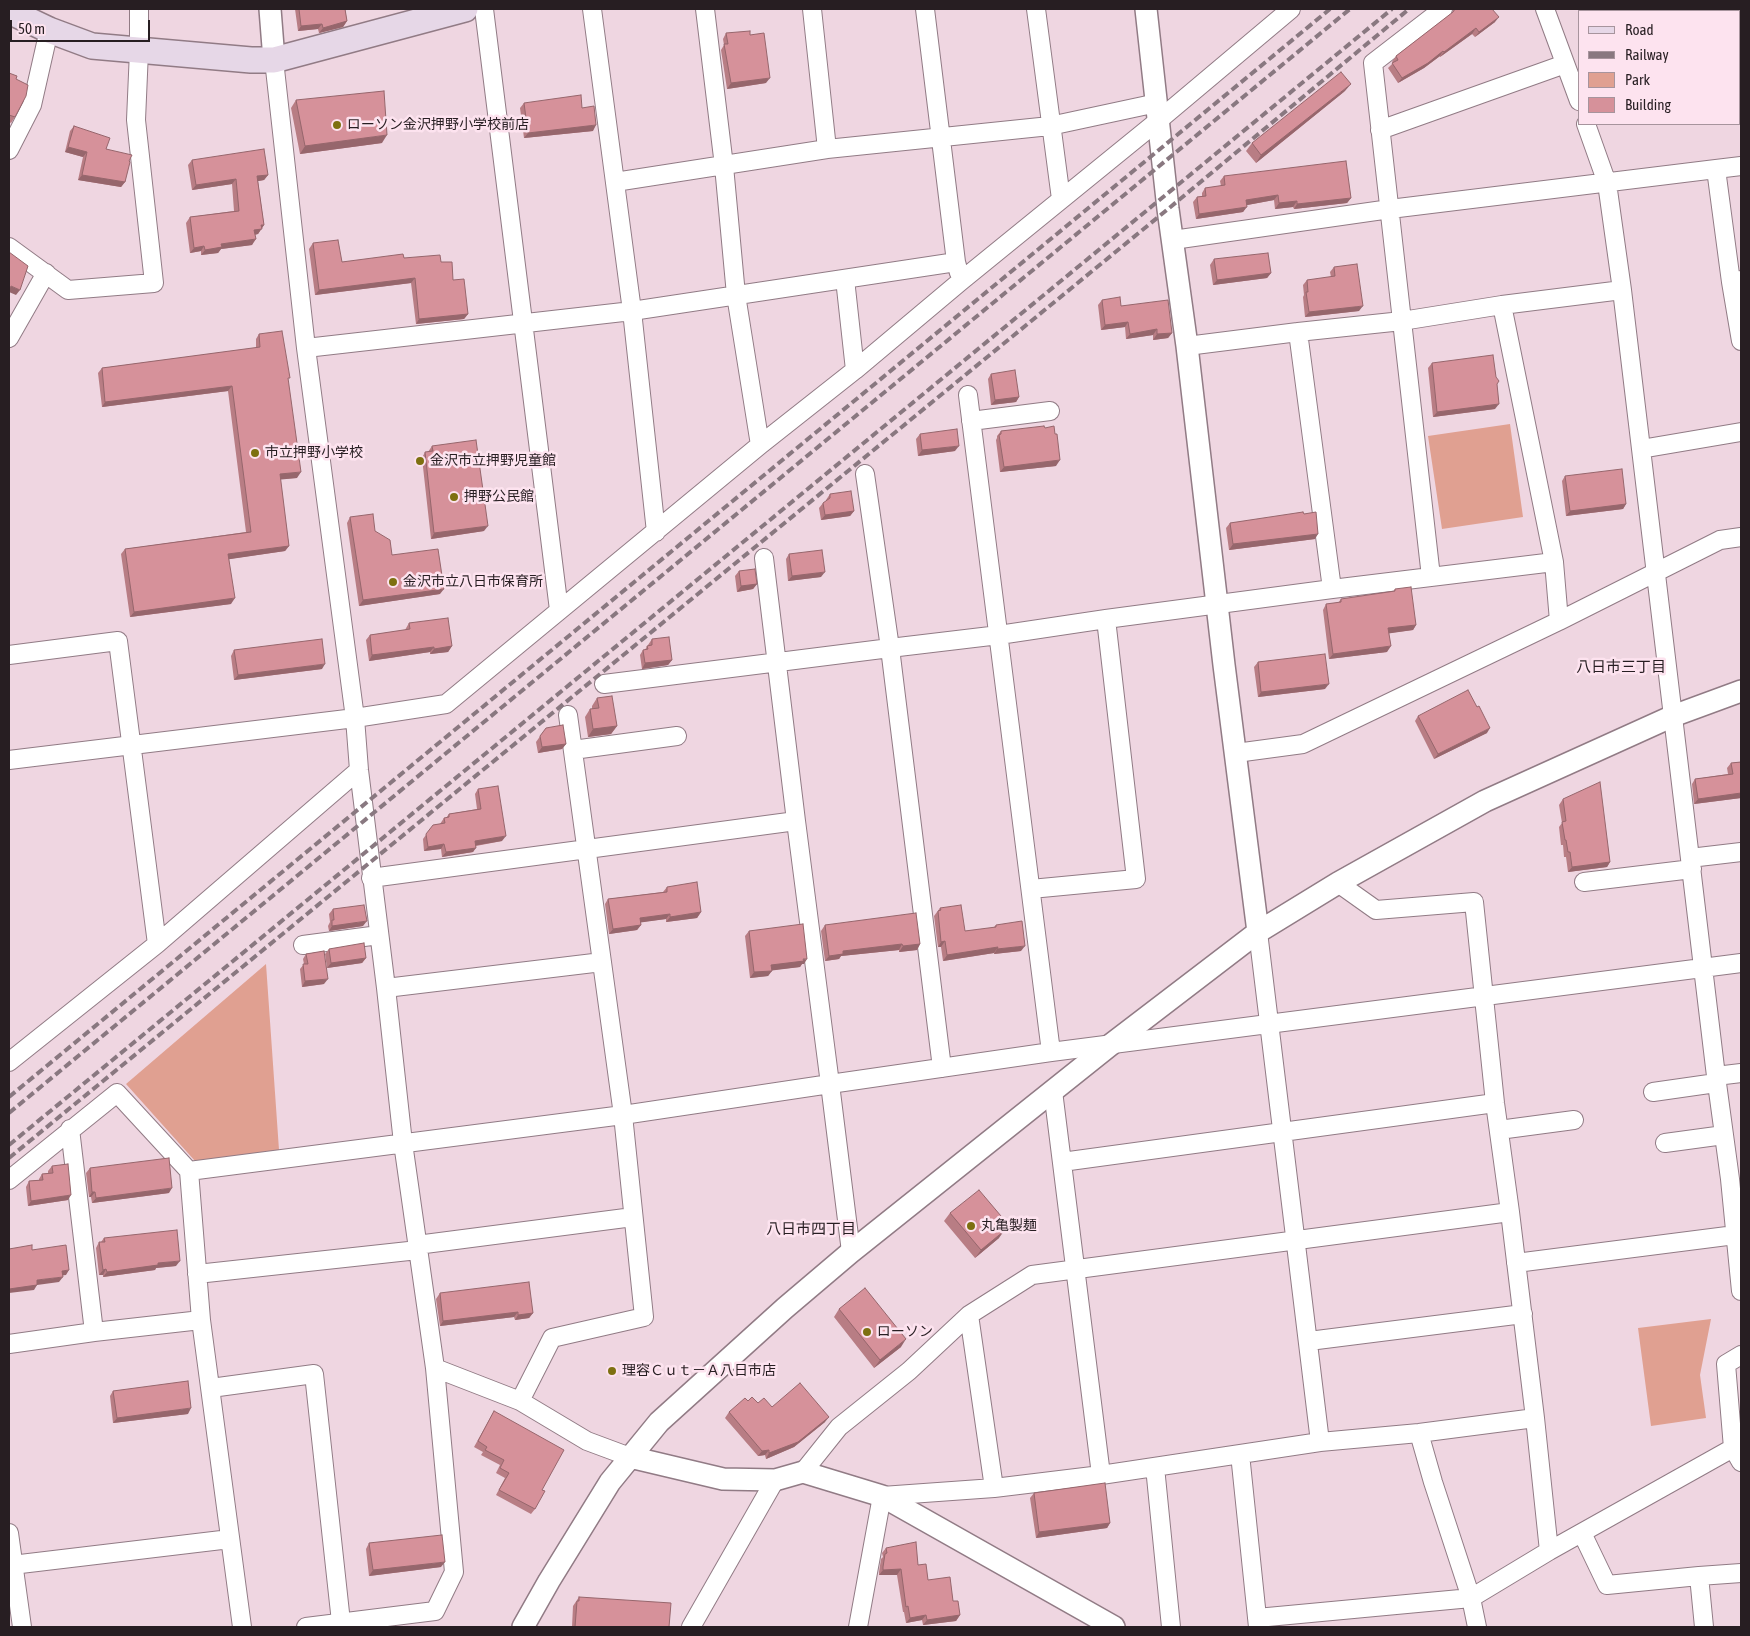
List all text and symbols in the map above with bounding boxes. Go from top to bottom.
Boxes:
scale bar [12,10,152,42]
legend [1578,10,1740,125]
text: 50 m [18,20,45,37]
text: Road [1625,21,1654,38]
text: Railway [1625,46,1669,63]
text: Park [1625,71,1650,88]
text: Building [1625,96,1671,113]
place label: ローソン金沢押野小学校前店 [347,117,529,133]
marker: ローソン金沢押野小学校前店 [331,119,343,131]
place label: 市立押野小学校 [265,445,363,461]
marker: 市立押野小学校 [249,447,261,459]
place label: 金沢市立押野児童館 [430,453,556,469]
marker: 金沢市立押野児童館 [414,455,426,467]
place label: 押野公民館 [464,489,534,505]
marker: 押野公民館 [448,491,460,503]
place label: 金沢市立八日市保育所 [403,574,543,590]
marker: 金沢市立八日市保育所 [387,576,399,588]
district label: 八日市三丁目 [1576,658,1666,676]
place label: 丸亀製麺 [981,1218,1037,1234]
district label: 八日市四丁目 [766,1220,856,1238]
marker: 丸亀製麺 [965,1220,977,1232]
place label: ローソン [877,1324,933,1340]
marker: ローソン [861,1326,873,1338]
place label: 理容Ｃｕｔ－Ａ八日市店 [622,1363,776,1379]
marker: 理容Ｃｕｔ－Ａ八日市店 [606,1365,618,1377]

